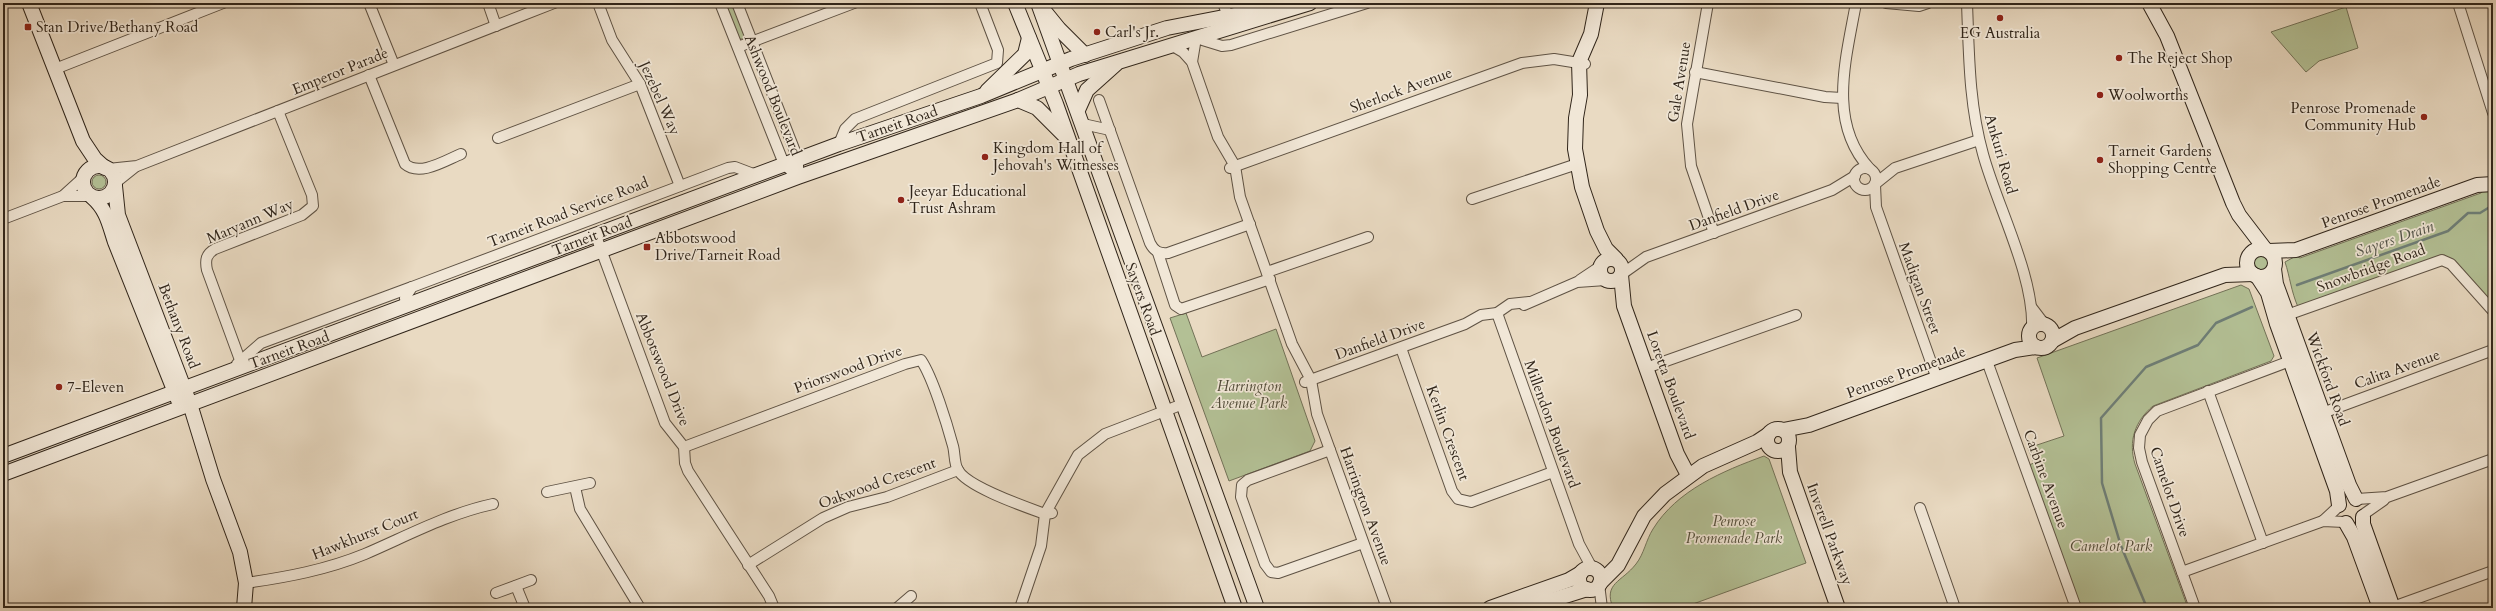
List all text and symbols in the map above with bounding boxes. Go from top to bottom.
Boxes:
marker: EG Australia [1995,13,2005,23]
place label: Stan Drive/Bethany Road [36,17,198,37]
marker: Stan Drive/Bethany Road [23,22,33,32]
place label: Carl's Jr. [1105,22,1159,42]
place label: EG Australia [1960,23,2041,43]
marker: Carl's Jr. [1092,27,1102,37]
street label: Ashwood Boulevard [740,32,806,158]
street label: Gale Avenue [1663,40,1695,124]
street label: Emperor Parade [289,43,391,99]
place label: The Reject Shop [2127,48,2233,68]
marker: The Reject Shop [2114,53,2124,63]
street label: Jezebel Way [634,56,685,138]
street label: Sherlock Avenue [1347,62,1455,118]
place label: Woolworths [2107,85,2188,105]
marker: Woolworths [2095,90,2105,100]
place label: Penrose Promenade Community Hub [2291,98,2416,135]
street label: Tarneit Road [854,101,940,147]
street label: Ankuri Road [1980,112,2022,196]
marker: Penrose Promenade Community Hub [2419,112,2429,122]
place label: Kingdom Hall of Jehovah's Witnesses [991,138,1119,175]
place label: Tarneit Gardens Shopping Centre [2108,141,2217,178]
marker: Kingdom Hall of Jehovah's Witnesses [980,152,990,162]
marker: Tarneit Gardens Shopping Centre [2095,155,2105,165]
street label: Penrose Promenade [2319,171,2444,233]
street label: Tarneit Road Service Road [485,173,651,251]
place label: Jeeyar Educational Trust Ashram [907,181,1026,218]
street label: Danfield Drive [1686,184,1782,236]
street label: Maryann Way [203,194,297,248]
marker: Jeeyar Educational Trust Ashram [896,195,906,205]
street label: Tarneit Road [549,213,635,259]
water label: Sayers Drain [2352,215,2437,263]
place label: Abbotswood Drive/Tarneit Road [655,228,780,265]
street label: Madigan Street [1894,239,1946,337]
street label: Snowbridge Road [2314,239,2428,297]
marker: Abbotswood Drive/Tarneit Road [642,242,652,252]
street label: Sayers Road [1121,260,1165,338]
street label: Bethany Road [154,280,204,372]
street label: Abbotswood Drive [631,309,695,429]
street label: Danfield Drive [1332,313,1428,365]
street label: Tarneit Road [246,326,332,374]
street label: Loretta Boulevard [1642,328,1700,442]
street label: Wickford Road [2301,328,2354,429]
street label: Priorswood Drive [791,340,905,398]
street label: Penrose Promenade [1844,341,1969,403]
street label: Calita Avenue [2351,344,2443,394]
street label: Millendon Boulevard [1520,357,1584,491]
park label: Harrington Avenue Park [1210,376,1288,413]
place label: 7-Eleven [67,377,125,397]
marker: 7-Eleven [54,382,64,392]
street label: Kerlin Crescent [1422,383,1475,484]
street label: Carbine Avenue [2019,427,2073,531]
street label: Harrington Avenue [1335,444,1397,568]
street label: Camelot Drive [2145,444,2195,540]
street label: Oakwood Crescent [816,452,939,514]
street label: Inverell Parkway [1802,480,1858,588]
street label: Hawkhurst Court [309,504,421,564]
park label: Penrose Promenade Park [1686,511,1783,548]
park label: Camelot Park [2070,536,2153,556]

